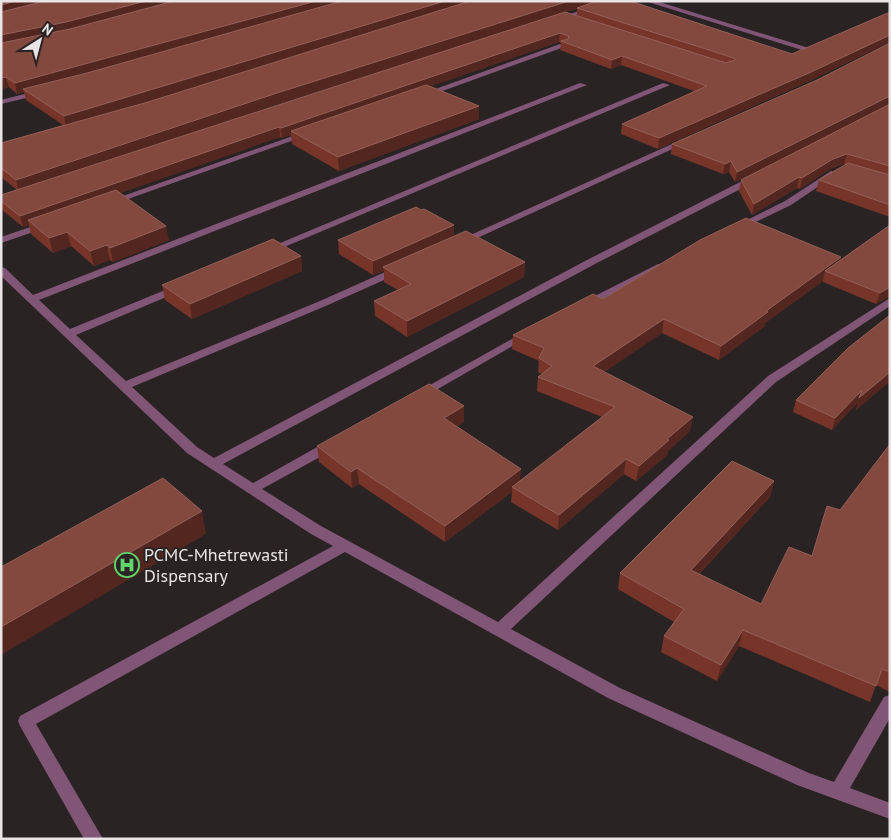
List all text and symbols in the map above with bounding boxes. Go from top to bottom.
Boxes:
north arrow [15,15,65,65]
text: N [39,19,57,39]
place label: PCMC-Mhetrewasti Dispensary [144,543,289,587]
hospital icon: PCMC-Mhetrewasti Dispensary [114,552,140,578]

